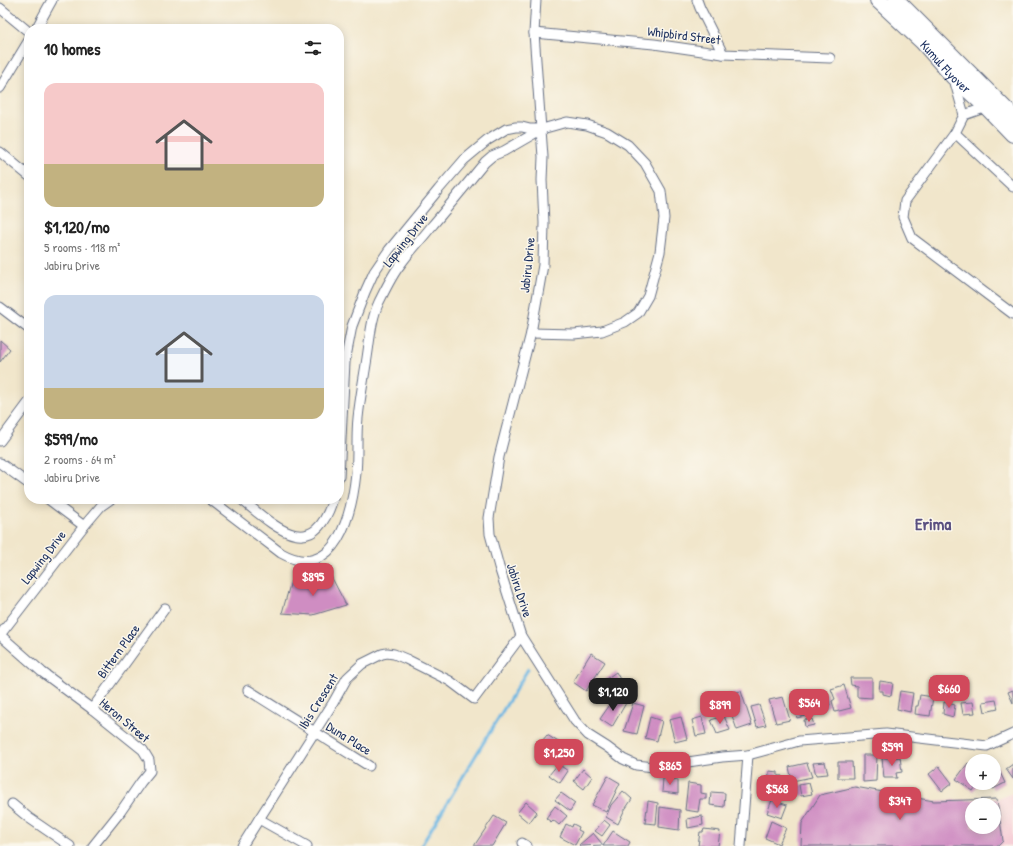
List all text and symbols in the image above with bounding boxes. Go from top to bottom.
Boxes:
street label: Whipbird Street [646,22,722,48]
street label: Kumul Flyover [916,36,975,97]
text: 10 homes [44,37,101,60]
icon: filters [302,37,324,59]
icon: home [148,109,220,181]
street label: Lapwing Drive [378,209,432,271]
text: $1,120/mo [44,215,110,238]
street label: Jabiru Drive [515,236,539,294]
text: 5 rooms · 118 m² [44,238,120,256]
text: Jabiru Drive [44,256,100,274]
icon: home [148,321,220,393]
text: $599/mo [44,427,98,450]
text: 2 rooms · 64 m² [44,450,116,468]
text: Jabiru Drive [44,468,100,486]
district label: Erima [915,512,951,535]
street label: Lapwing Drive [16,526,70,588]
street label: Jabiru Drive [503,561,537,619]
pin: $895 [289,563,337,597]
text: $895 [302,567,324,585]
street label: Bittern Place [92,620,144,682]
street label: Ibis Crescent [294,669,342,732]
pin: $660 [925,675,973,709]
pin: $1,120 [580,678,646,712]
text: $660 [938,679,960,697]
text: $1,120 [598,682,628,700]
pin: $564 [785,689,833,723]
pin: $899 [696,691,744,725]
text: $564 [798,693,820,711]
street label: Heron Street [96,694,154,747]
text: $899 [709,695,731,713]
street label: Duna Place [323,717,375,759]
pin: $599 [868,733,916,767]
text: $599 [881,737,903,755]
pin: $1,250 [526,739,592,773]
text: $1,250 [543,743,575,761]
pin: $865 [646,752,694,786]
map controls [965,754,1001,834]
button: + [965,754,1001,790]
text: $865 [659,756,681,774]
pin: $568 [753,775,801,809]
text: $568 [766,779,788,797]
pin: $347 [876,787,924,821]
text: $347 [888,791,912,809]
button: − [965,798,1001,834]

